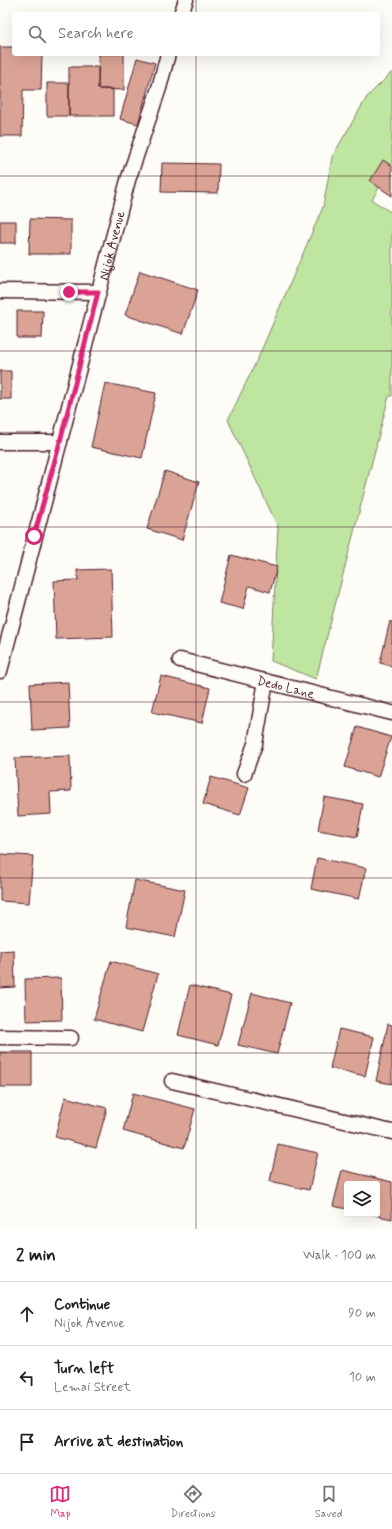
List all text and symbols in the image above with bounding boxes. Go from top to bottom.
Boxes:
search box [12,12,380,56]
icon: search [26,23,48,45]
text: Search here [58,24,134,44]
street label: Nijok Avenue [95,209,130,282]
route end [60,283,78,301]
route start [25,527,43,545]
street label: Dedo Lane [255,673,316,703]
map controls [344,1181,380,1217]
button: layers [344,1181,380,1217]
text: 2 min [16,1244,56,1266]
text: Walk · 100 m [303,1247,376,1264]
text: Continue [54,1295,110,1315]
icon: ahead [16,1303,38,1325]
text: 90 m [348,1305,376,1322]
text: Nijok Avenue [54,1315,125,1332]
text: Turn left [54,1359,114,1379]
icon: left [16,1367,38,1389]
text: 10 m [349,1369,376,1386]
text: Lemai Street [54,1379,131,1396]
icon: arrive [16,1431,38,1453]
text: Arrive at destination [54,1432,183,1452]
tab: Map [49,1483,71,1521]
tab: Directions [170,1483,216,1521]
tab: Saved [315,1483,342,1521]

